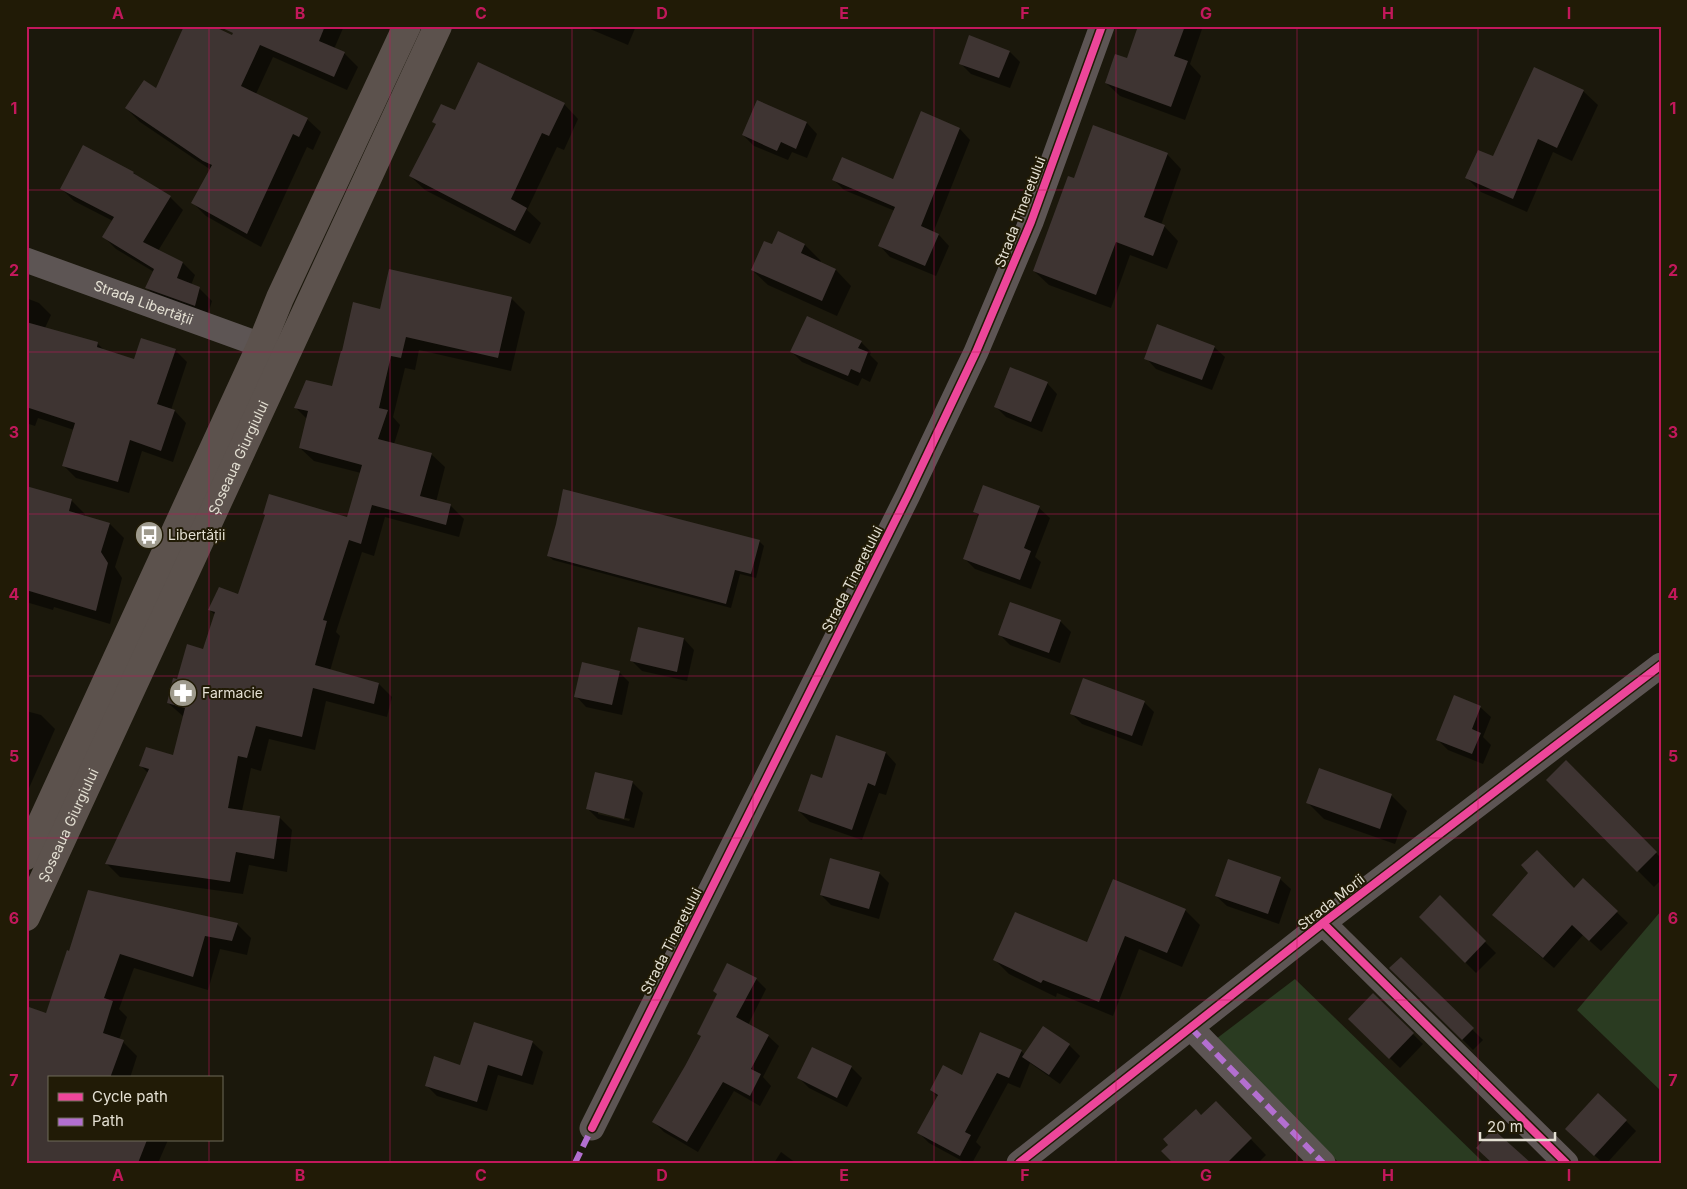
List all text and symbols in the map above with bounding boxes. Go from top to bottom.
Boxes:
text: A [112,3,124,23]
text: B [295,3,305,23]
text: C [475,3,487,23]
text: D [656,3,668,23]
text: E [839,3,849,23]
text: F [1020,3,1030,23]
text: G [1200,3,1212,23]
text: H [1382,3,1394,23]
text: I [1567,3,1571,23]
text: 1 [11,98,17,118]
text: 1 [1670,98,1676,118]
street label: Strada Tineretului [991,154,1048,270]
text: 2 [9,260,19,280]
text: 2 [1668,260,1678,280]
street label: Strada Libertății [92,276,196,328]
street label: Șoseaua Giurgiului [204,398,272,518]
text: 3 [9,422,19,442]
text: 3 [1668,422,1678,442]
bus stop icon: Libertății [134,520,164,550]
street label: Strada Tineretului [817,523,886,635]
place label: Libertății [168,526,225,544]
text: 4 [9,584,20,604]
text: 4 [1668,584,1679,604]
pharmacy icon: Farmacie [168,678,198,708]
place label: Farmacie [202,684,263,701]
text: 5 [9,746,19,766]
text: 5 [1668,746,1678,766]
street label: Șoseaua Giurgiului [34,765,102,885]
street label: Strada Morii [1294,870,1368,933]
street label: Strada Tineretului [636,885,705,997]
text: 6 [9,908,19,928]
text: 6 [1668,908,1678,928]
text: 7 [9,1070,19,1090]
text: 7 [1668,1070,1678,1090]
legend [48,1076,222,1142]
text: Cycle path [92,1087,168,1106]
scale bar [1480,1109,1554,1141]
text: Path [92,1111,124,1130]
text: 20 m [1487,1117,1523,1136]
text: A [112,1165,124,1185]
text: B [295,1165,305,1185]
text: C [475,1165,487,1185]
text: D [656,1165,668,1185]
text: E [839,1165,849,1185]
text: F [1020,1165,1030,1185]
text: G [1200,1165,1212,1185]
text: H [1382,1165,1394,1185]
text: I [1567,1165,1571,1185]

